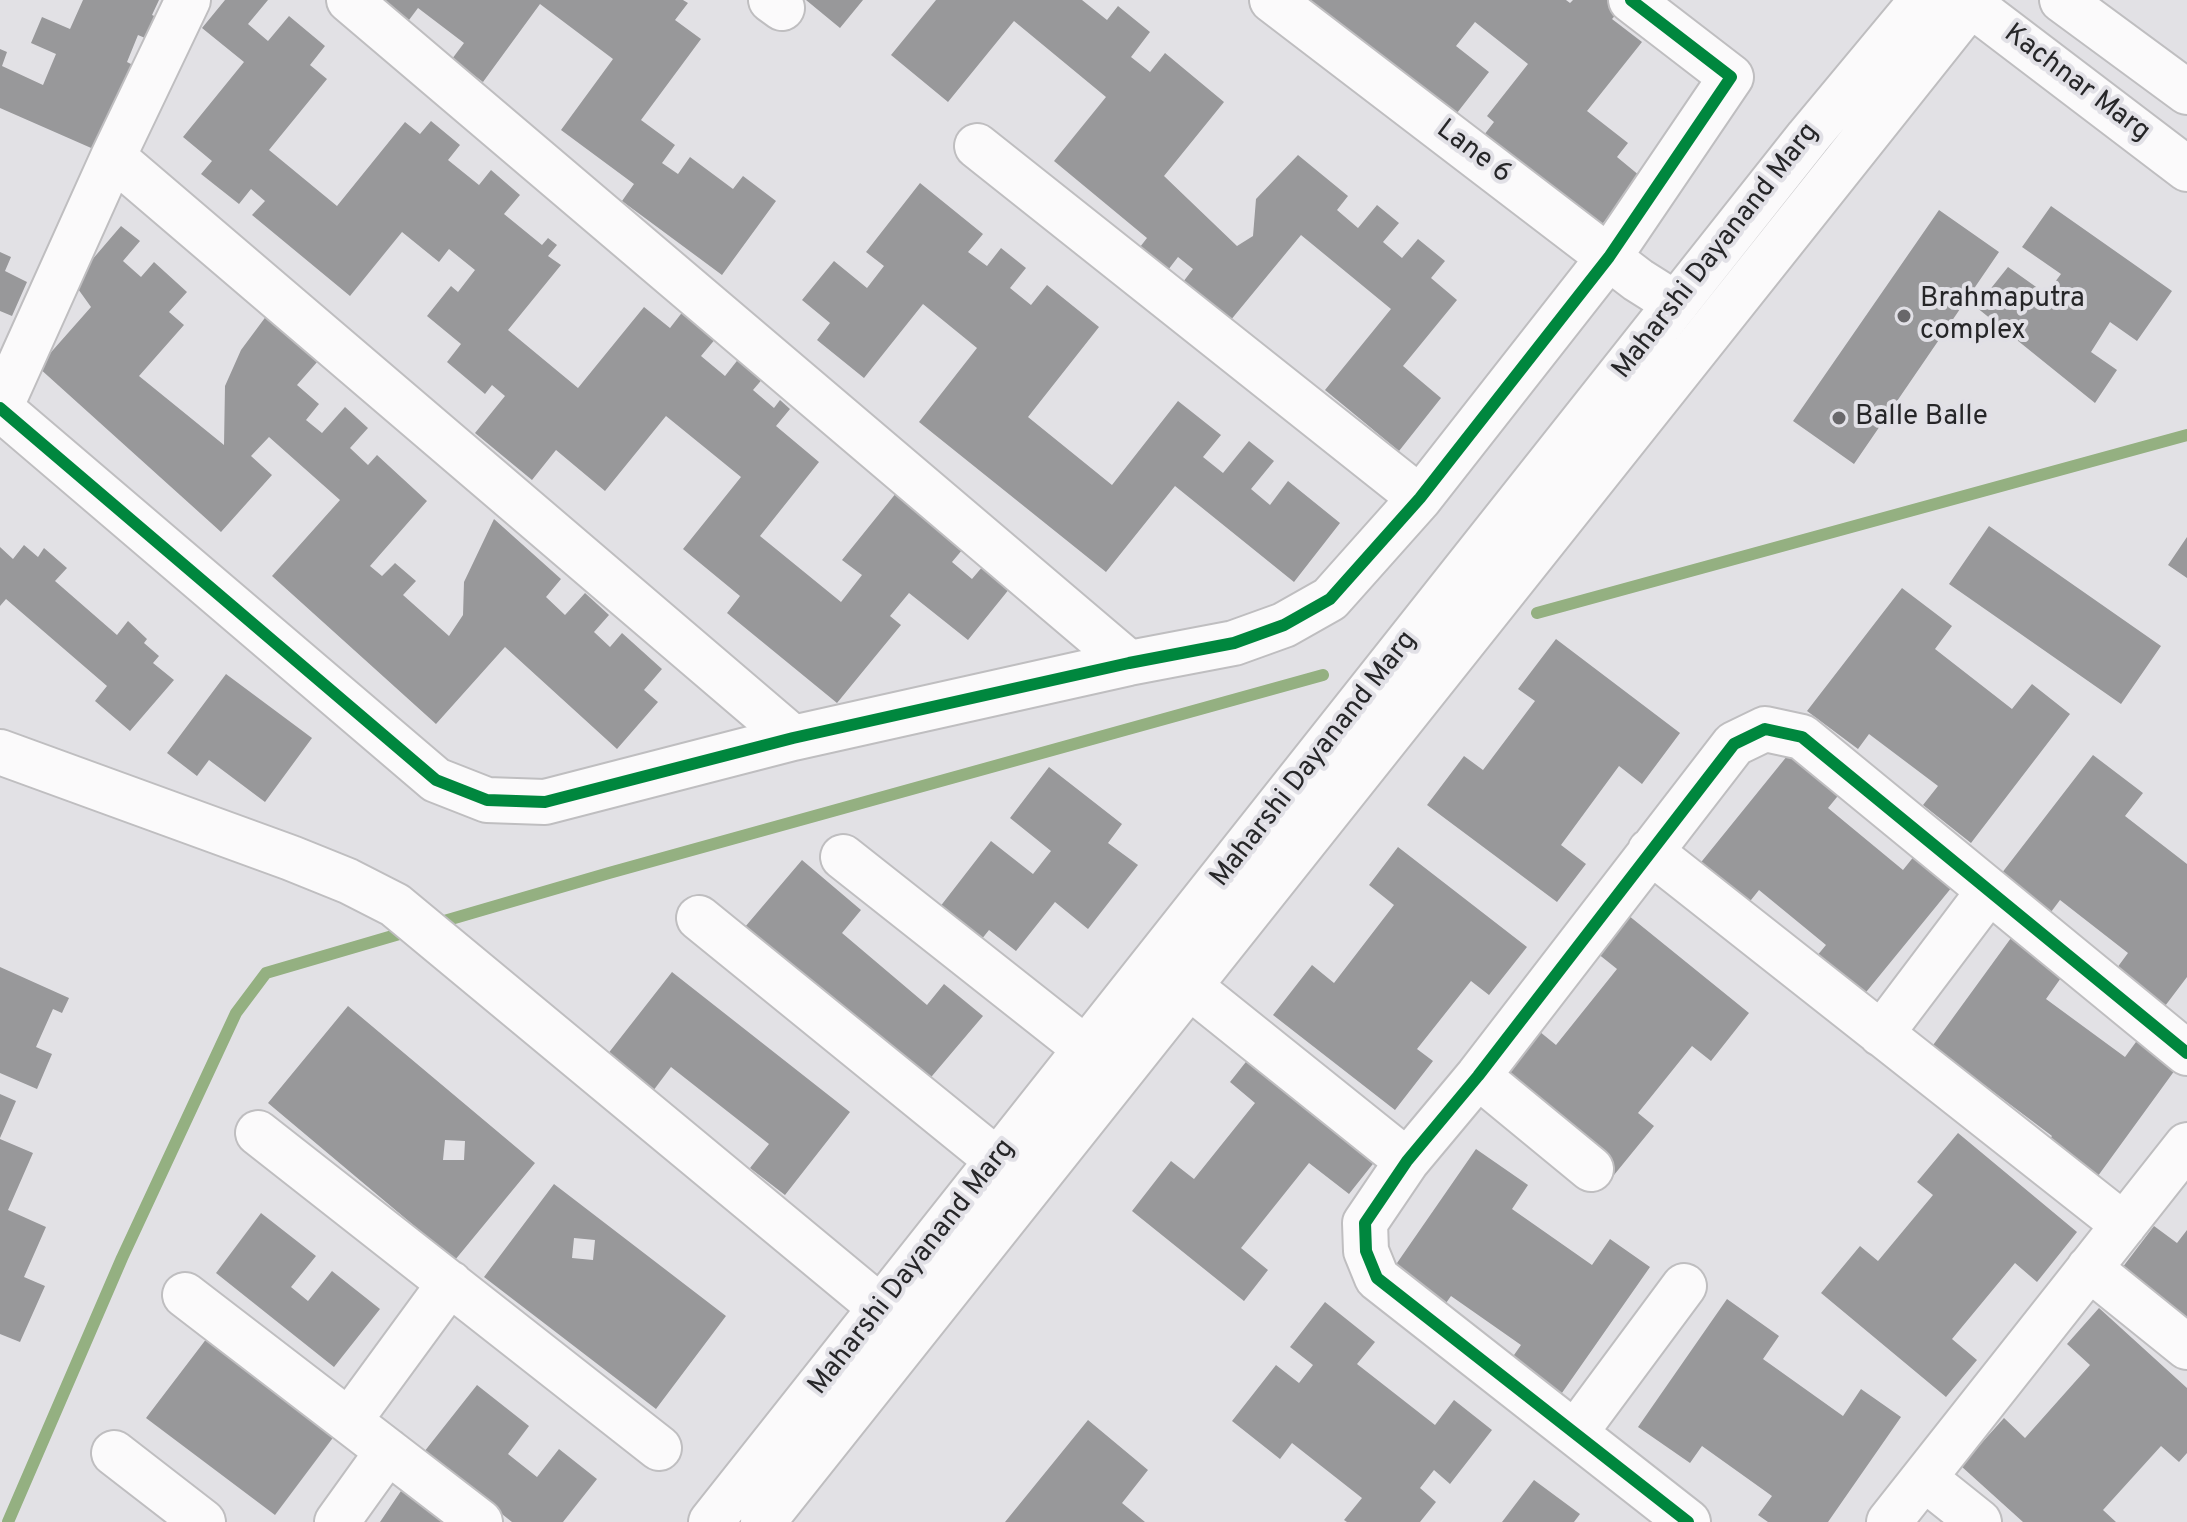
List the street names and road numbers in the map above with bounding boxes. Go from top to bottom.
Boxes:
street label: Kachnar Marg [1996,18,2156,150]
street label: Lane 6 [1429,114,1517,192]
street label: Maharshi Dayanand Marg [1607,117,1827,387]
street label: Maharshi Dayanand Marg [1205,625,1425,895]
street label: Maharshi Dayanand Marg [803,1133,1023,1403]

